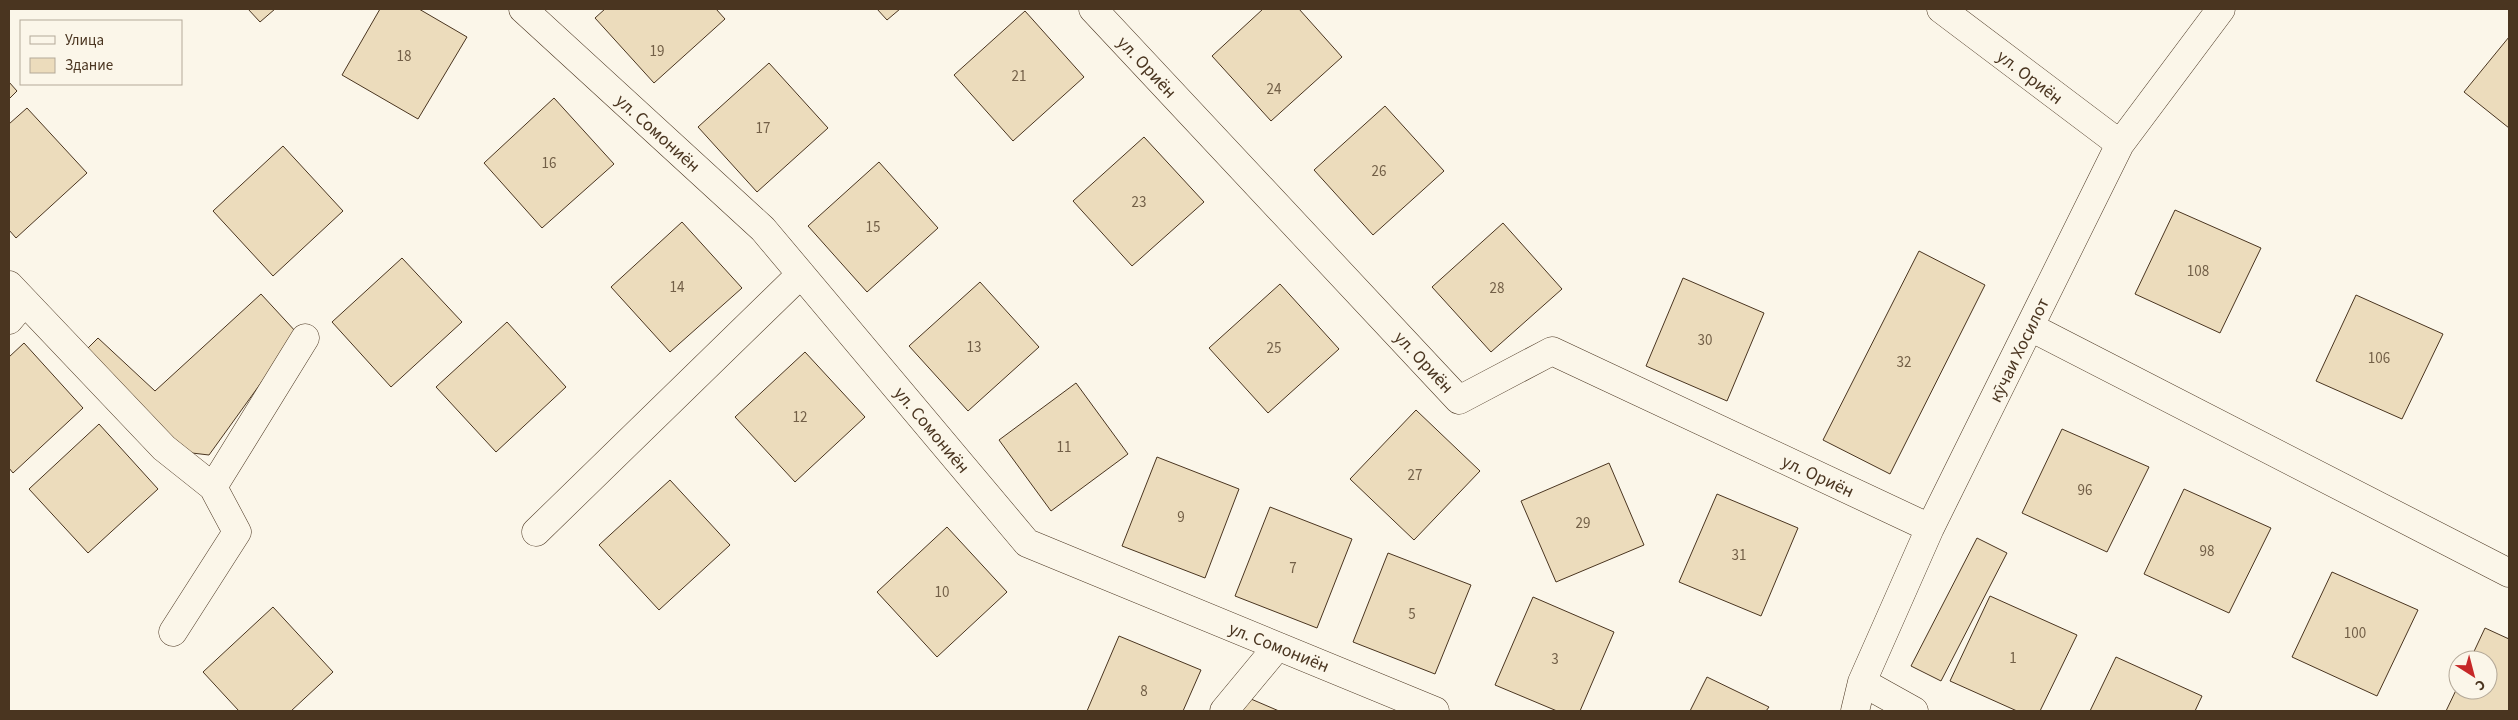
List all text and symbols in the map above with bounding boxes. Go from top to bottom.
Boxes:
legend [20,20,182,85]
text: Улица [65,30,104,51]
street label: ул. Ориён [1111,31,1182,104]
house number: 19 [650,41,664,62]
street label: ул. Ориён [1991,44,2068,111]
house number: 18 [397,46,411,67]
text: Здание [65,55,113,76]
house number: 21 [1012,66,1026,87]
house number: 24 [1267,79,1282,100]
street label: ул. Сомониён [610,88,706,178]
house number: 17 [756,118,770,139]
house number: 16 [542,153,556,174]
house number: 26 [1372,161,1386,182]
house number: 23 [1132,192,1146,213]
house number: 15 [866,217,880,238]
house number: 108 [2187,261,2209,282]
house number: 14 [670,277,685,298]
house number: 28 [1490,278,1504,299]
street label: кӯчаи Хосилот [1983,294,2056,407]
street label: ул. Ориён [1388,326,1459,399]
house number: 30 [1698,330,1712,351]
house number: 13 [967,337,981,358]
house number: 25 [1267,338,1281,359]
house number: 106 [2368,348,2390,369]
house number: 32 [1897,352,1911,373]
street label: ул. Сомониён [888,382,975,479]
house number: 12 [793,407,807,428]
house number: 11 [1057,437,1071,458]
street label: ул. Ориён [1778,449,1858,504]
house number: 27 [1408,465,1422,486]
house number: 96 [2078,480,2092,501]
house number: 9 [1177,507,1185,528]
house number: 29 [1576,513,1590,534]
house number: 98 [2200,541,2214,562]
house number: 31 [1732,545,1746,566]
house number: 7 [1289,558,1297,579]
house number: 10 [935,582,949,603]
house number: 5 [1408,604,1416,625]
street label: ул. Сомониён [1225,616,1333,679]
house number: 100 [2344,623,2366,644]
house number: 1 [2009,648,2017,669]
house number: 3 [1551,649,1559,670]
north arrow [2448,650,2498,700]
text: С [2471,674,2489,695]
house number: 8 [1140,681,1148,702]

